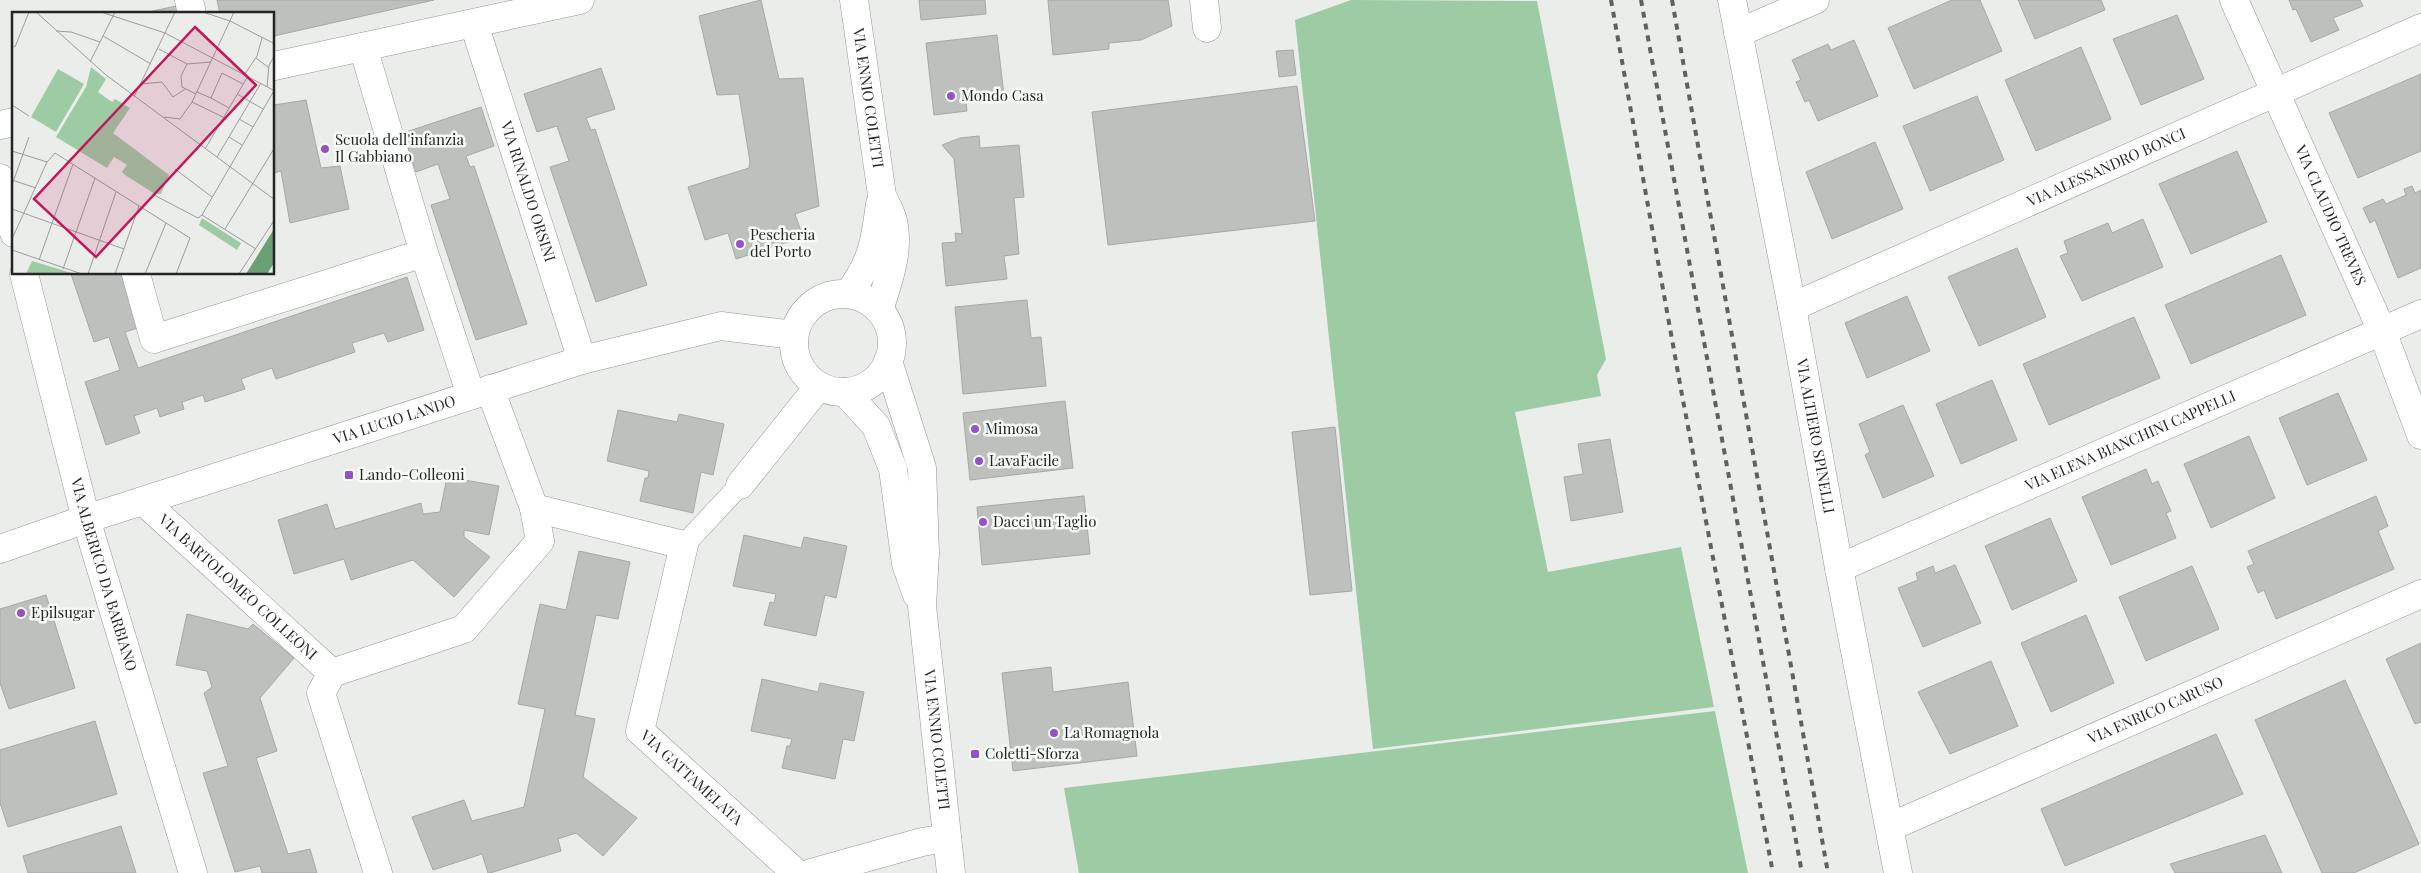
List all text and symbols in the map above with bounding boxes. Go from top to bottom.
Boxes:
inset map [12,12,275,275]
street label: VIA ENNIO COLETTI [849,26,889,169]
place label: Mondo Casa [961,85,1044,105]
marker: Mondo Casa [945,90,957,102]
street label: VIA RINALDO ORSINI [497,118,561,264]
street label: VIA ALESSANDRO BONCI [2023,123,2189,211]
place label: Scuola dell'infanzia Il Gabbiano [335,129,465,166]
street label: VIA CLAUDIO TREVES [2291,141,2371,288]
marker: Scuola dell'infanzia Il Gabbiano [319,143,331,155]
place label: Pescheria del Porto [750,224,816,261]
marker: Pescheria del Porto [734,238,746,250]
street label: VIA ALTIERO SPINELLI [1792,356,1840,515]
street label: VIA ELENA BIANCHINI CAPPELLI [2021,385,2238,495]
street label: VIA LUCIO LANDO [329,390,458,448]
place label: Mimosa [985,418,1039,438]
marker: Mimosa [969,423,981,435]
place label: LavaFacile [989,450,1059,470]
marker: LavaFacile [973,455,985,467]
place label: Lando-Colleoni [359,464,465,484]
marker: Lando-Colleoni [343,469,355,481]
street label: VIA ALBERICO DA BARBIANO [67,475,142,673]
street label: VIA BARTOLOMEO COLLEONI [154,508,322,664]
place label: Dacci un Taglio [993,511,1096,531]
marker: Dacci un Taglio [977,516,989,528]
place label: Epilsugar [31,602,95,622]
marker: Epilsugar [15,607,27,619]
street label: VIA ENNIO COLETTI [920,668,955,811]
street label: VIA ENRICO CARUSO [2083,671,2226,748]
place label: La Romagnola [1064,722,1160,742]
street label: VIA GATTAMELATA [636,724,748,829]
marker: La Romagnola [1048,727,1060,739]
place label: Coletti-Sforza [985,743,1080,763]
marker: Coletti-Sforza [969,748,981,760]

